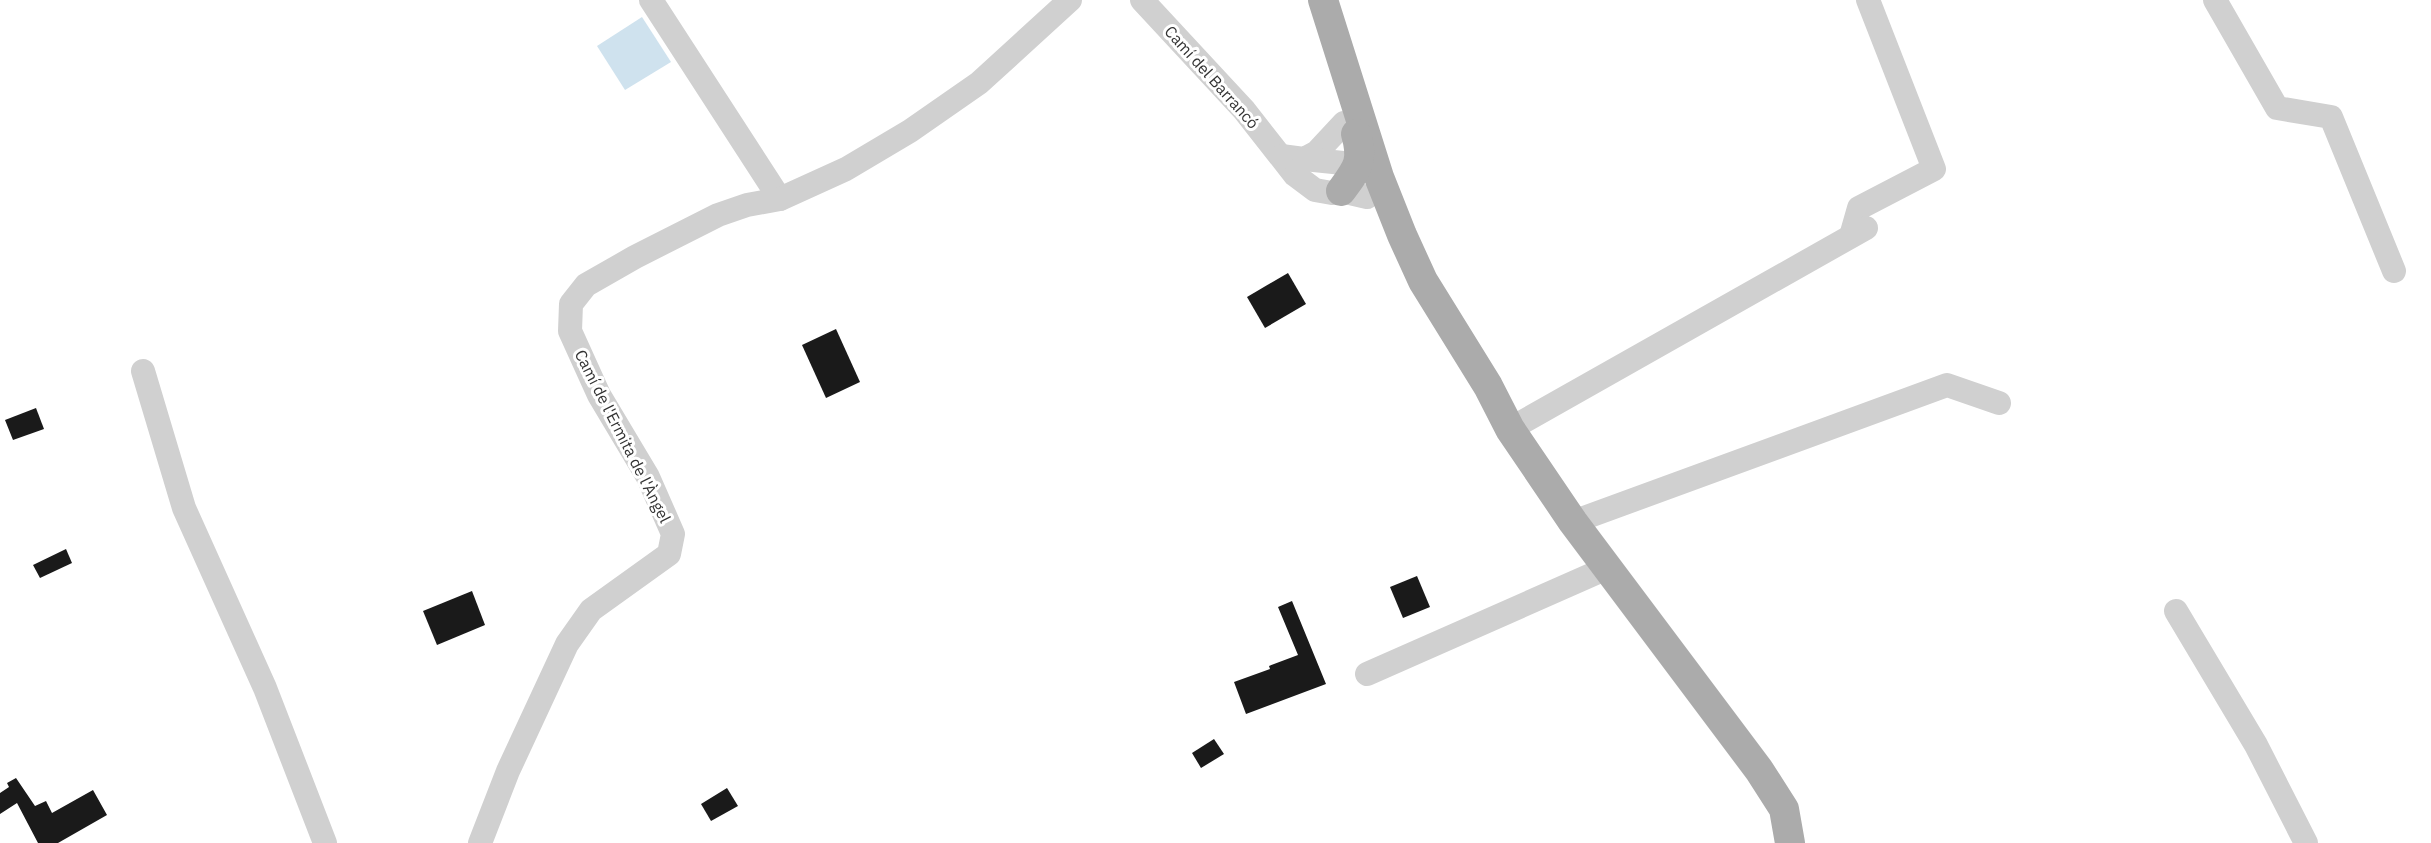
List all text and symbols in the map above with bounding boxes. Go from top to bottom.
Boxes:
street label: Camí del Barrancó [1161,21,1263,133]
street label: Camí de l'Ermita de l'Àngel [571,346,676,526]

